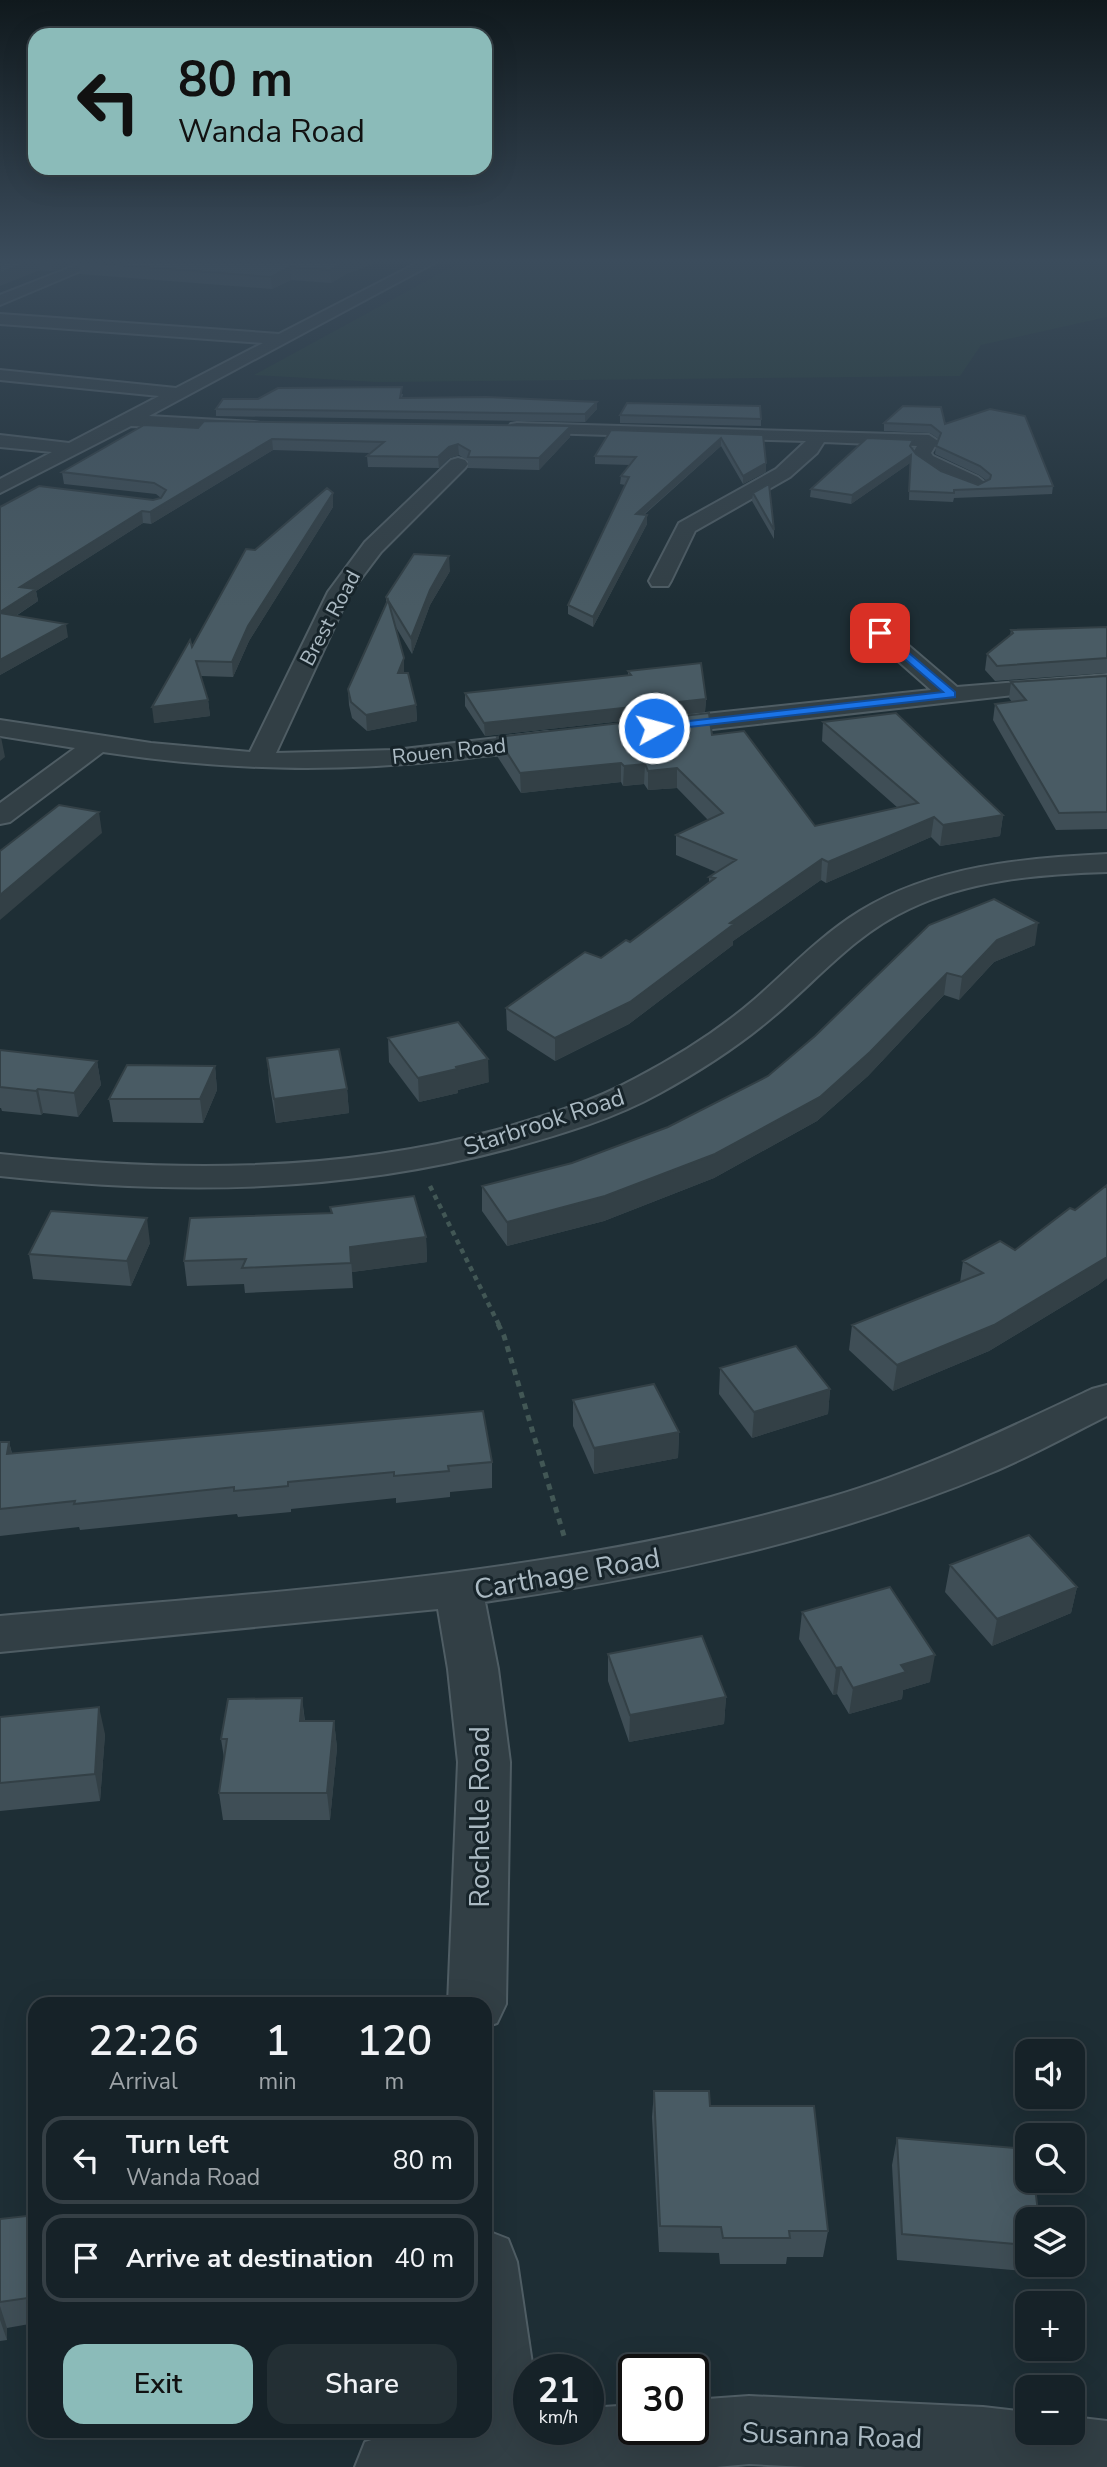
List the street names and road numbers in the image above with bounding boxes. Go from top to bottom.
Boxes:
street label: Brest Road [293,565,367,671]
street label: Rouen Road [391,731,507,771]
street label: Starbrook Road [459,1081,629,1163]
street label: Carthage Road [471,1539,663,1609]
street label: Rochelle Road [461,1726,499,1908]
street label: Susanna Road [741,2414,923,2458]

